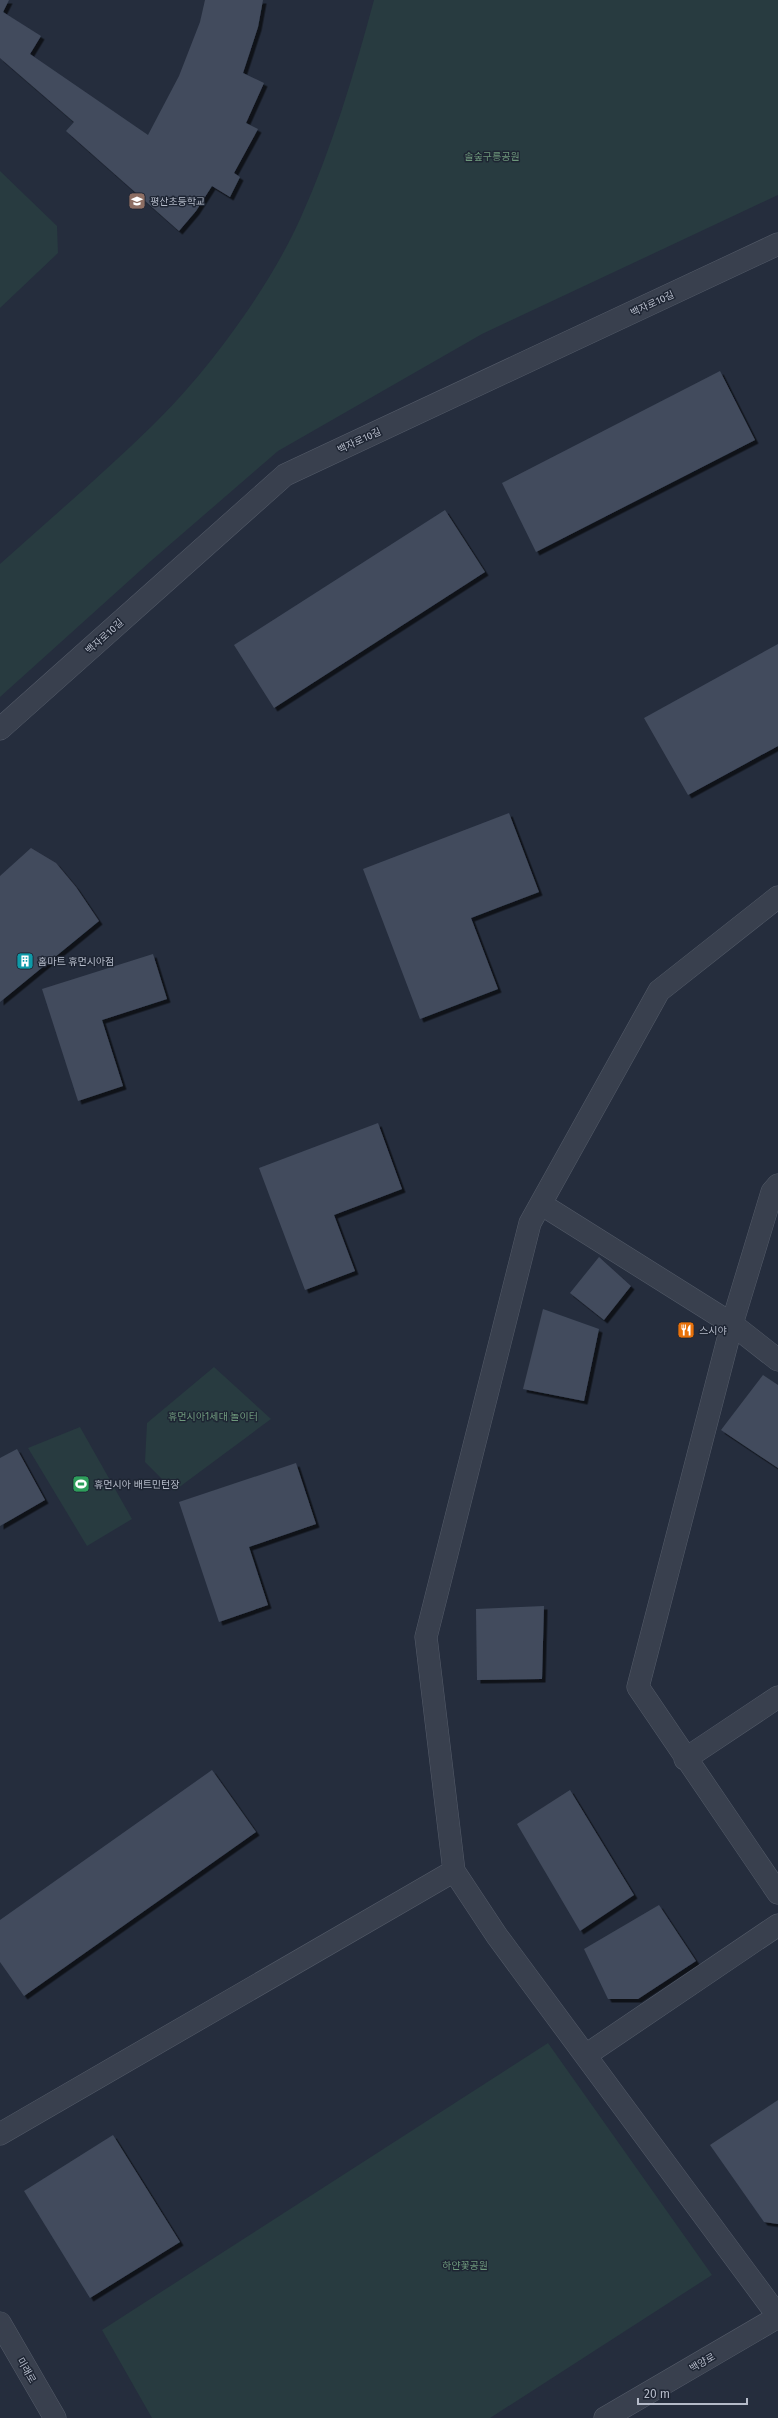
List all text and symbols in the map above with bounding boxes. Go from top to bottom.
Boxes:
park label: 솔숲구릉공원 [464,151,520,163]
school or university icon: 평산초등학교 [127,191,147,211]
place label: 평산초등학교 [150,196,205,208]
street label: 백자로10길 [629,289,676,319]
street label: 백자로10길 [336,426,383,456]
street label: 백자로10길 [83,617,126,657]
building icon: 홈마트 휴먼시아점 [15,951,35,971]
place label: 홈마트 휴먼시아점 [38,956,114,968]
restaurant icon: 스시야 [676,1320,696,1340]
place label: 스시야 [699,1325,727,1337]
park label: 휴먼시아1세대 놀이터 [168,1411,258,1423]
sports icon: 휴먼시아 배트민턴장 [71,1474,91,1494]
place label: 휴먼시아 배트민턴장 [94,1479,179,1491]
park label: 하얀꽃공원 [442,2260,488,2272]
street label: 백양로 [688,2351,717,2375]
street label: 미래로 [14,2356,38,2385]
scale bar [638,2380,747,2406]
text: 20 m [644,2387,670,2401]

